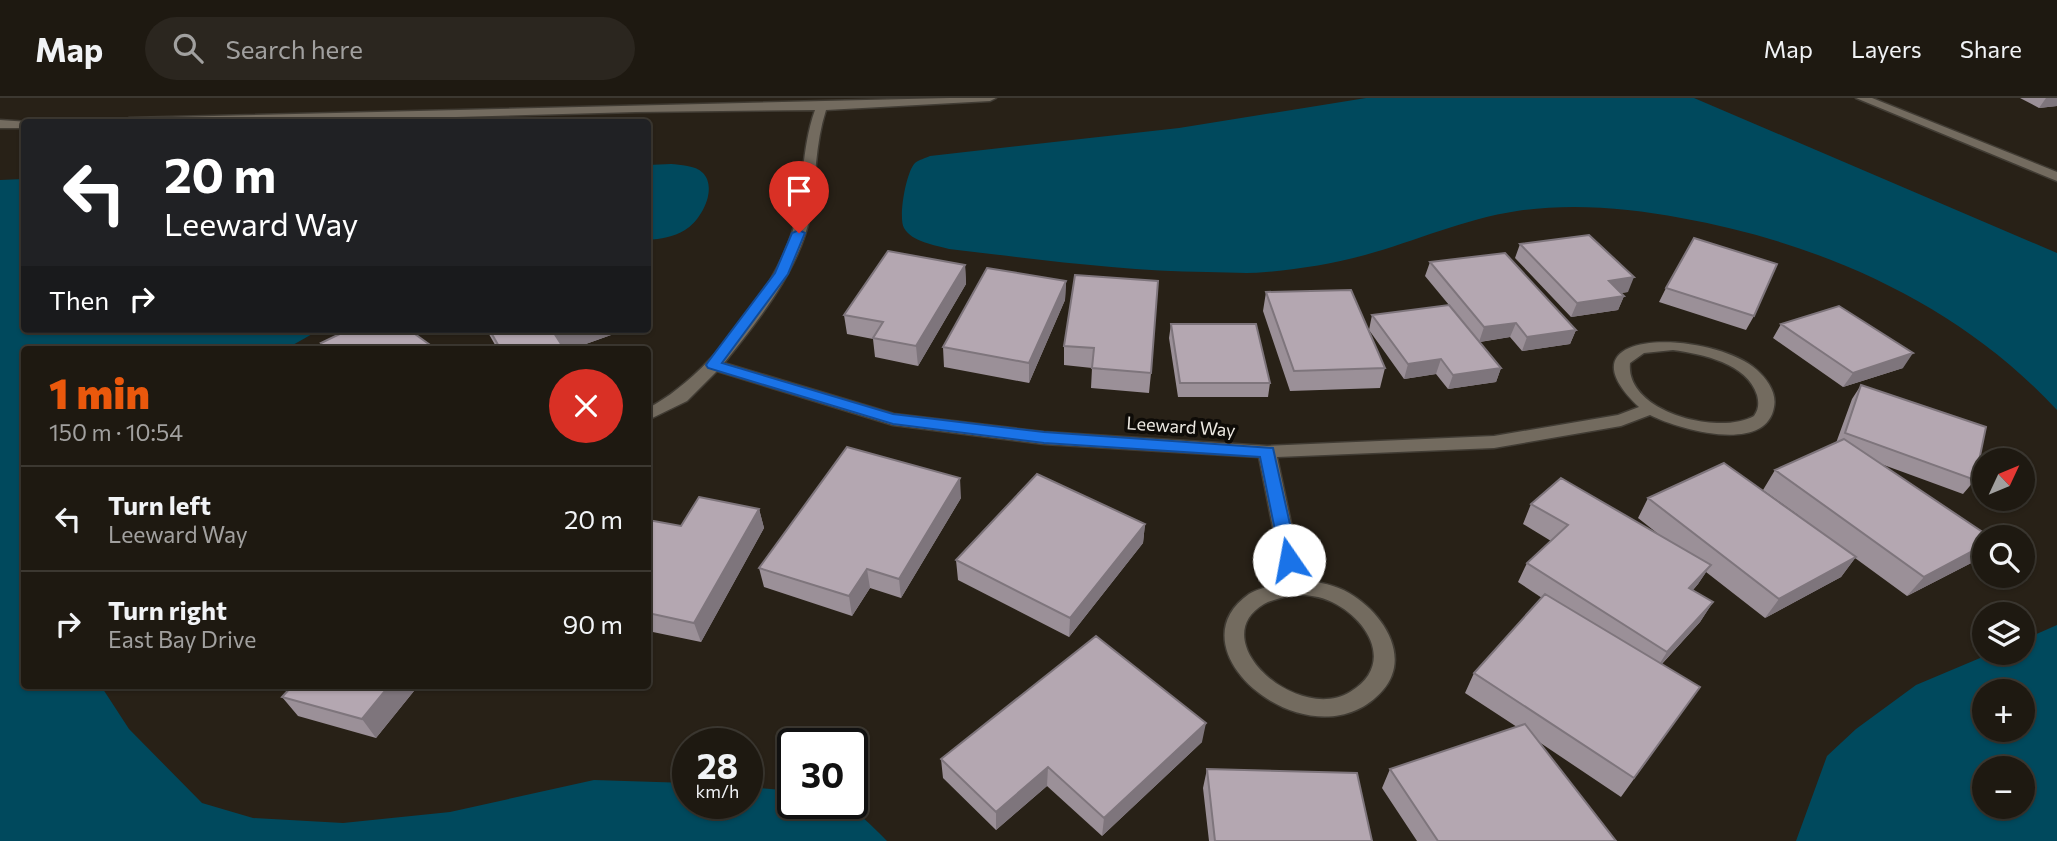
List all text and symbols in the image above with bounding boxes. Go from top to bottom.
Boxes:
search box [145,17,635,80]
text: Map [35,28,103,69]
icon: search [169,29,207,67]
text: Search here [225,33,363,64]
text: Map [1764,34,1813,63]
text: Layers [1851,34,1922,63]
text: Share [1960,34,2022,63]
text: 20 m [164,143,276,203]
icon: left [49,147,140,238]
pin [769,161,829,233]
icon: arrive [780,172,818,210]
text: Leeward Way [164,203,358,243]
icon: right [123,280,161,318]
text: Then [49,284,109,315]
text: 1 min [49,366,150,418]
button: close [549,369,623,443]
street label: Leeward Way [1126,411,1236,441]
text: 150 m · 10:54 [49,418,183,446]
north arrow [1972,448,2035,511]
map controls [1972,448,2035,819]
text: Turn left [108,489,211,520]
icon: left [49,500,87,538]
text: 20 m [564,503,623,534]
text: Leeward Way [108,520,248,548]
position arrow [1252,523,1326,597]
button: search [1972,525,2035,588]
text: Turn right [108,594,227,625]
button: layers [1972,602,2035,665]
icon: right [49,605,87,643]
text: 90 m [563,608,623,639]
text: East Bay Drive [108,625,256,653]
button: + [1972,679,2035,742]
speed limit sign: 30 [777,728,868,819]
text: 28 [697,743,738,786]
button: − [1972,756,2035,819]
text: km/h [696,780,739,802]

